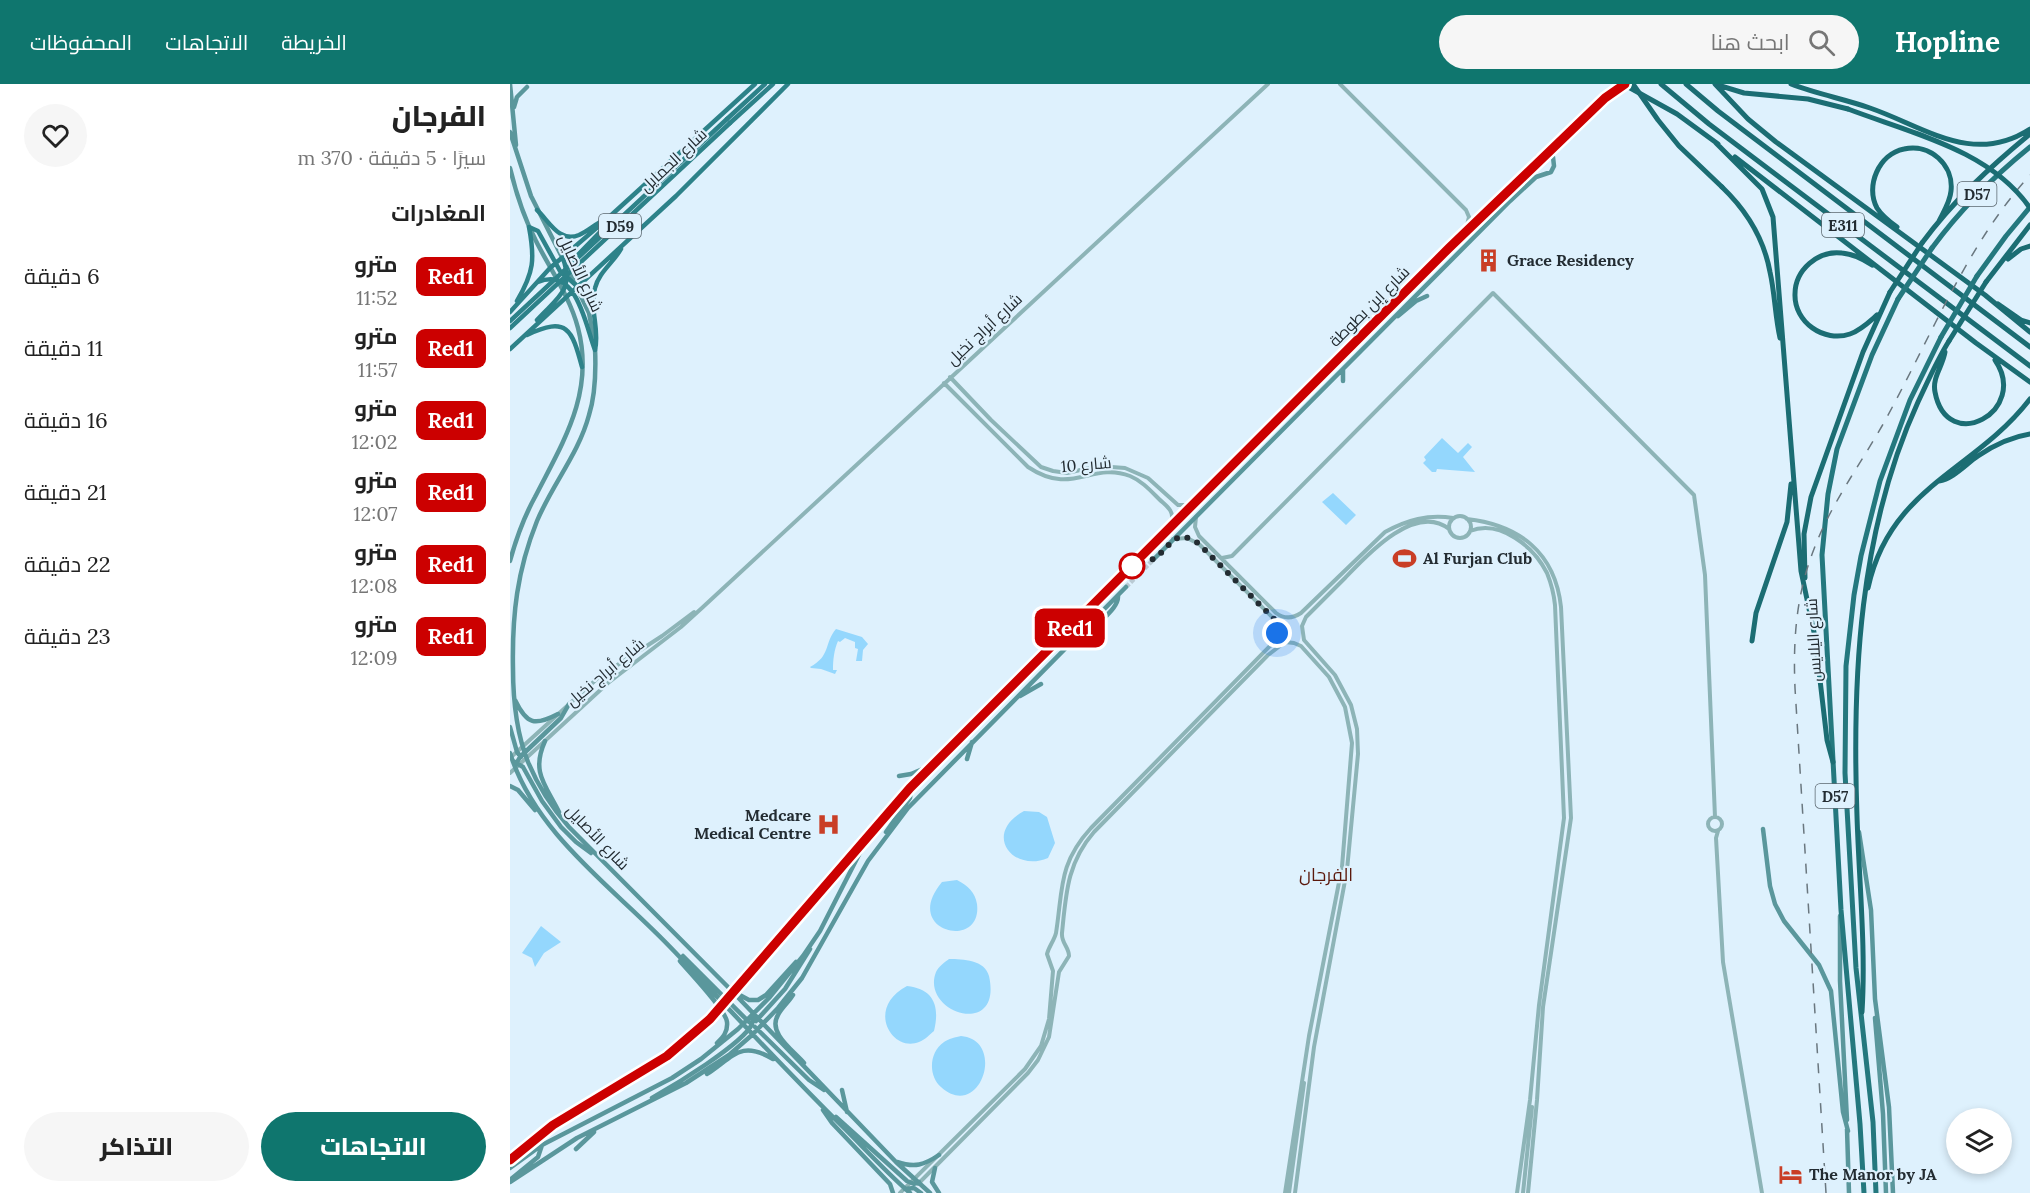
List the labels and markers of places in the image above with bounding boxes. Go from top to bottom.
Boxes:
building icon: Grace Residency [1476,247,1502,273]
place label: Grace Residency [1507,250,1634,270]
sports icon: Al Furjan Club [1392,545,1418,571]
place label: Al Furjan Club [1423,548,1532,568]
unlabelled marker [1119,553,1145,579]
place label: Medcare Medical Centre [694,805,811,843]
hospital icon: Medcare Medical Centre [816,811,842,837]
hotel icon: The Manor by JA [1778,1161,1804,1187]
place label: The Manor by JA [1809,1164,1937,1184]

